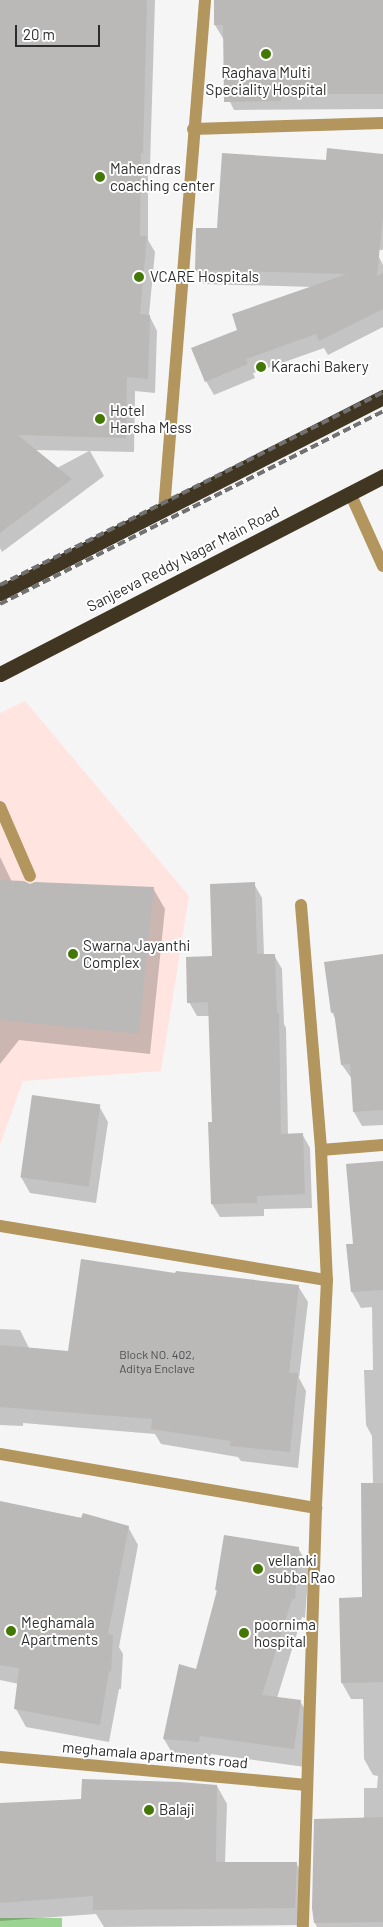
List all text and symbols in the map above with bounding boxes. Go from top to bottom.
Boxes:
scale bar [18,15,102,47]
text: 20 m [23,25,55,43]
marker: Raghava Multi Speciality Hospital [259,47,273,61]
place label: Raghava Multi Speciality Hospital [206,63,326,98]
place label: Mahendras coaching center [110,159,215,194]
marker: Mahendras coaching center [94,171,106,183]
place label: VCARE Hospitals [150,268,259,286]
marker: VCARE Hospitals [132,270,146,284]
place label: Karachi Bakery [271,358,369,376]
marker: Karachi Bakery [255,361,267,373]
place label: Hotel Harsha Mess [110,401,192,436]
marker: Hotel Harsha Mess [94,413,106,425]
street label: Sanjeeva Reddy Nagar Main Road [84,503,282,615]
place label: Swarna Jayanthi Complex [83,936,190,971]
marker: Swarna Jayanthi Complex [67,948,79,960]
house number: Block NO. 402, Aditya Enclave [119,1348,195,1376]
place label: vellanki subba Rao [268,1551,335,1586]
marker: vellanki subba Rao [252,1563,264,1575]
place label: Meghamala Apartments [21,1613,98,1648]
place label: poornima hospital [254,1615,316,1650]
marker: Meghamala Apartments [5,1625,17,1637]
marker: poornima hospital [238,1627,250,1639]
street label: meghamala apartments road [61,1738,249,1772]
place label: Balaji [159,1801,195,1819]
marker: Balaji [143,1804,155,1816]

